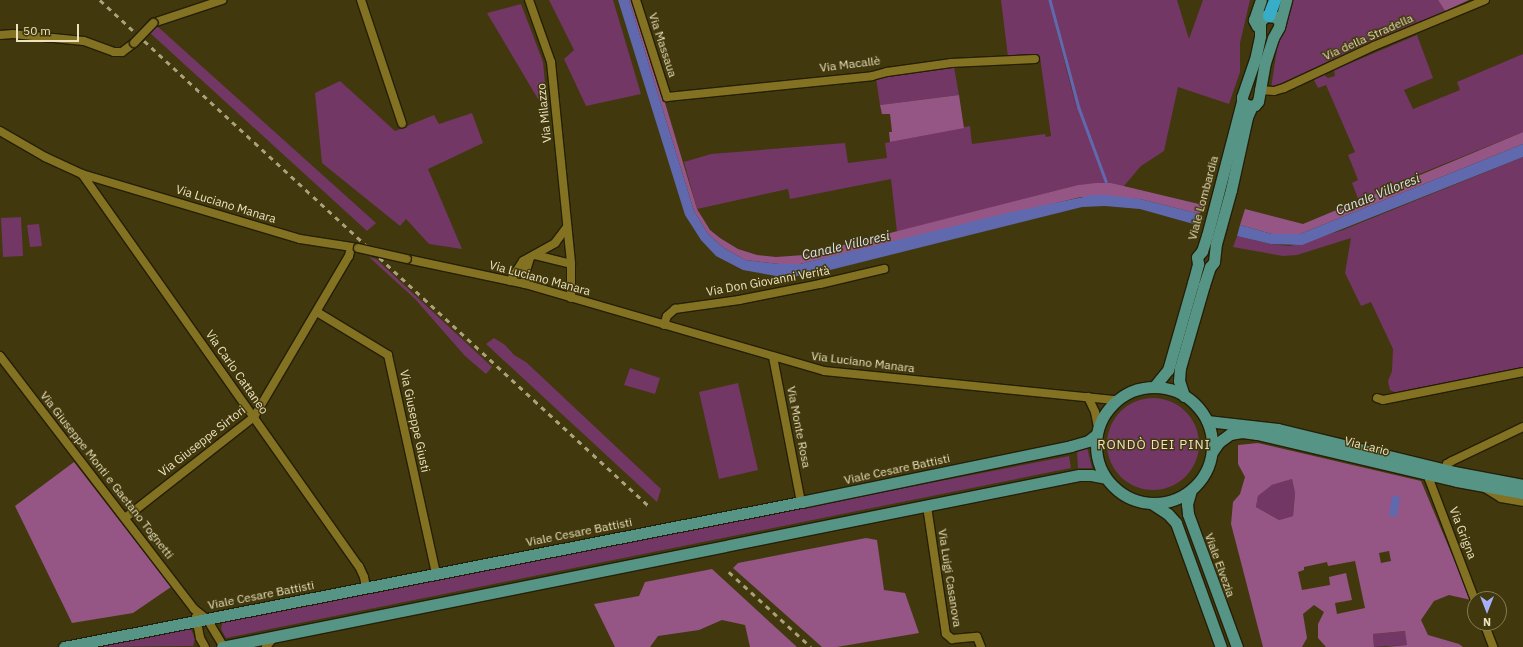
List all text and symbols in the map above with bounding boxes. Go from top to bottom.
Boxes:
street label: Via Massaua [646,11,680,79]
street label: Via della Stradella [1321,11,1415,63]
scale bar [18,16,81,42]
text: 50 m [23,23,51,38]
street label: Via Macallè [819,53,881,75]
street label: Via Milazzo [534,83,554,143]
street label: Viale Lombardia [1185,154,1221,242]
water label: Canale Villoresi [1334,171,1422,219]
street label: Via Luciano Manara [174,182,278,226]
water label: Canale Villoresi [801,228,891,264]
street label: Via Luciano Manara [488,258,592,298]
street label: Via Don Giovanni Verità [705,263,831,299]
street label: Via Carlo Cattaneo [203,327,271,417]
street label: Via Luciano Manara [810,349,916,375]
street label: Via Giuseppe Giusti [397,368,433,474]
street label: Via Monte Rosa [784,385,814,469]
street label: Via Giuseppe Monti e Gaetano Tognetti [37,388,177,562]
street label: Via Giuseppe Sirtori [156,403,248,479]
street label: Via Lario [1343,433,1391,459]
district label: RONDÒ DEI PINI [1097,437,1211,453]
street label: Viale Cesare Battisti [843,451,951,487]
street label: Via Grigna [1446,505,1480,561]
street label: Viale Cesare Battisti [525,515,633,549]
street label: Via Luigi Casanova [935,528,965,628]
street label: Viale Elvezia [1202,531,1238,599]
street label: Viale Cesare Battisti [207,578,315,612]
north arrow [1467,591,1507,631]
text: N [1483,615,1491,629]

